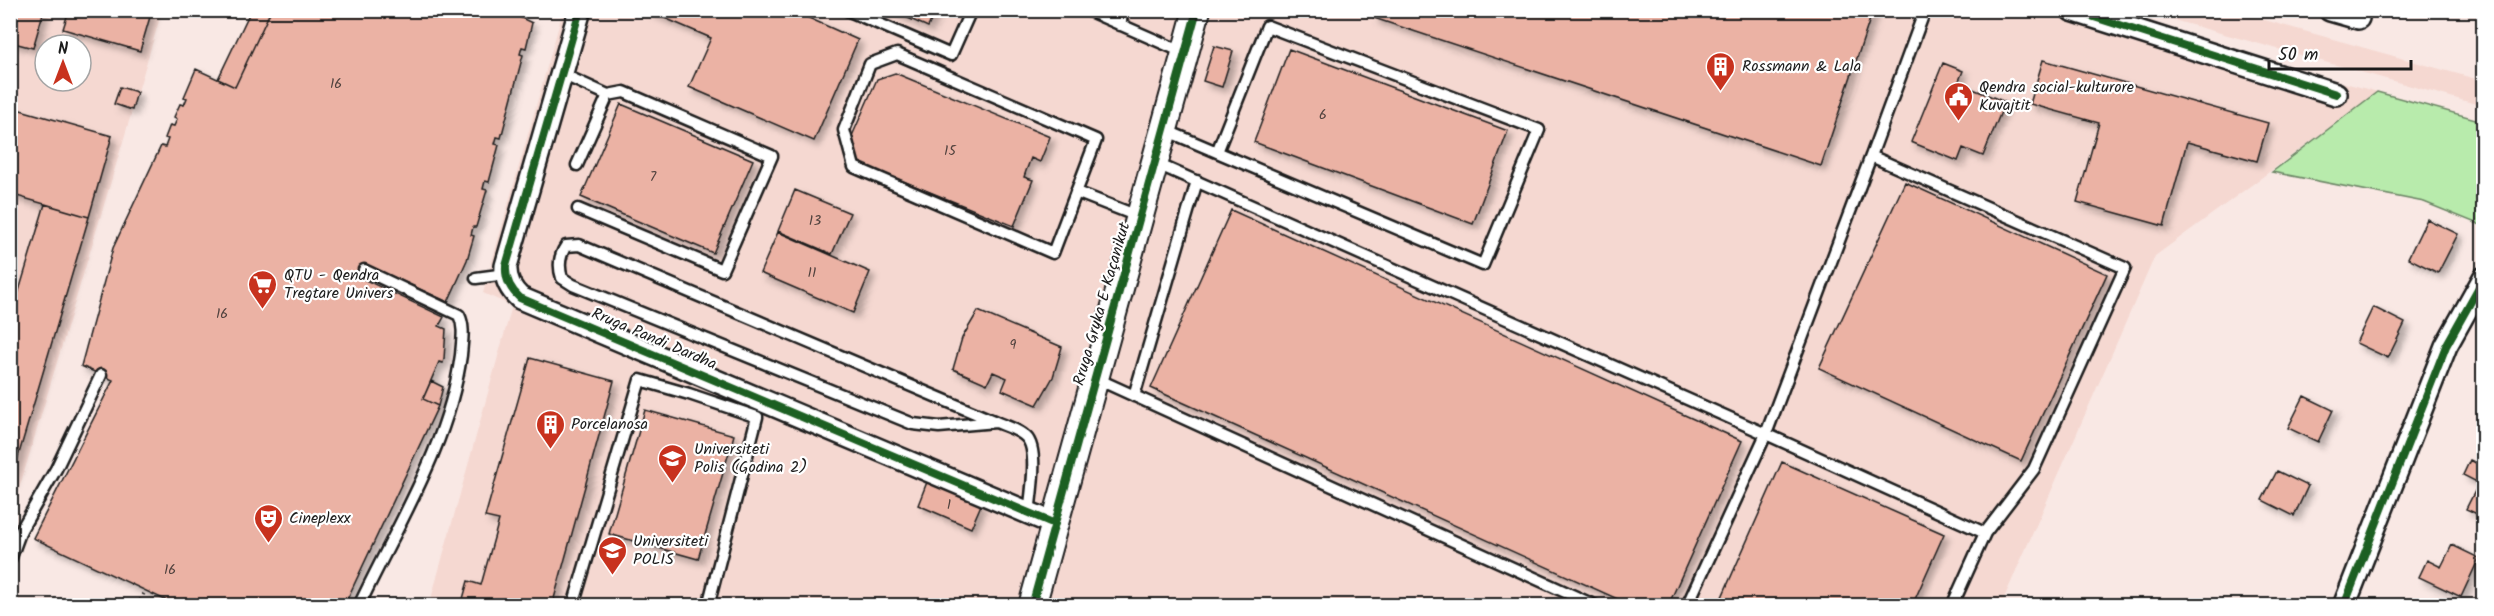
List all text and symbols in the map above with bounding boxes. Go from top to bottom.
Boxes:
north arrow [33,33,93,93]
scale bar [2269,33,2412,71]
text: N [58,37,68,62]
text: 50 m [2278,41,2318,70]
building icon: Rossmann & Lala [1705,50,1737,92]
place label: Rossmann & Lala [1742,54,1861,79]
house number: 16 [330,73,342,95]
place label: Qendra social-kulturore Kuvajtit [1979,75,2134,118]
public building icon: Qendra social-kulturore Kuvajtit [1942,80,1974,122]
house number: 6 [1319,104,1327,126]
house number: 15 [944,140,957,162]
house number: 7 [650,166,657,188]
house number: 13 [809,210,821,232]
street label: Rruga Gryka E Kaçanikut [1067,219,1138,389]
house number: 11 [808,262,816,284]
place label: QTU - Qendra Tregtare Univers [284,263,393,306]
supermarket icon: QTU - Qendra Tregtare Univers [247,268,279,310]
street label: Rruga Pandi Dardha [587,301,721,377]
house number: 16 [216,303,228,325]
house number: 9 [1010,334,1017,356]
building icon: Porcelanosa [534,408,566,450]
place label: Porcelanosa [571,412,648,437]
place label: Universiteti Polis (Godina 2) [694,437,807,480]
school or university icon: Universiteti Polis (Godina 2) [657,442,689,484]
house number: 1 [947,494,951,516]
theatre icon: Cineplexx [252,502,284,544]
place label: Cineplexx [289,506,352,531]
place label: Universiteti POLIS [633,529,709,572]
school or university icon: Universiteti POLIS [596,534,628,576]
house number: 16 [164,559,176,581]

